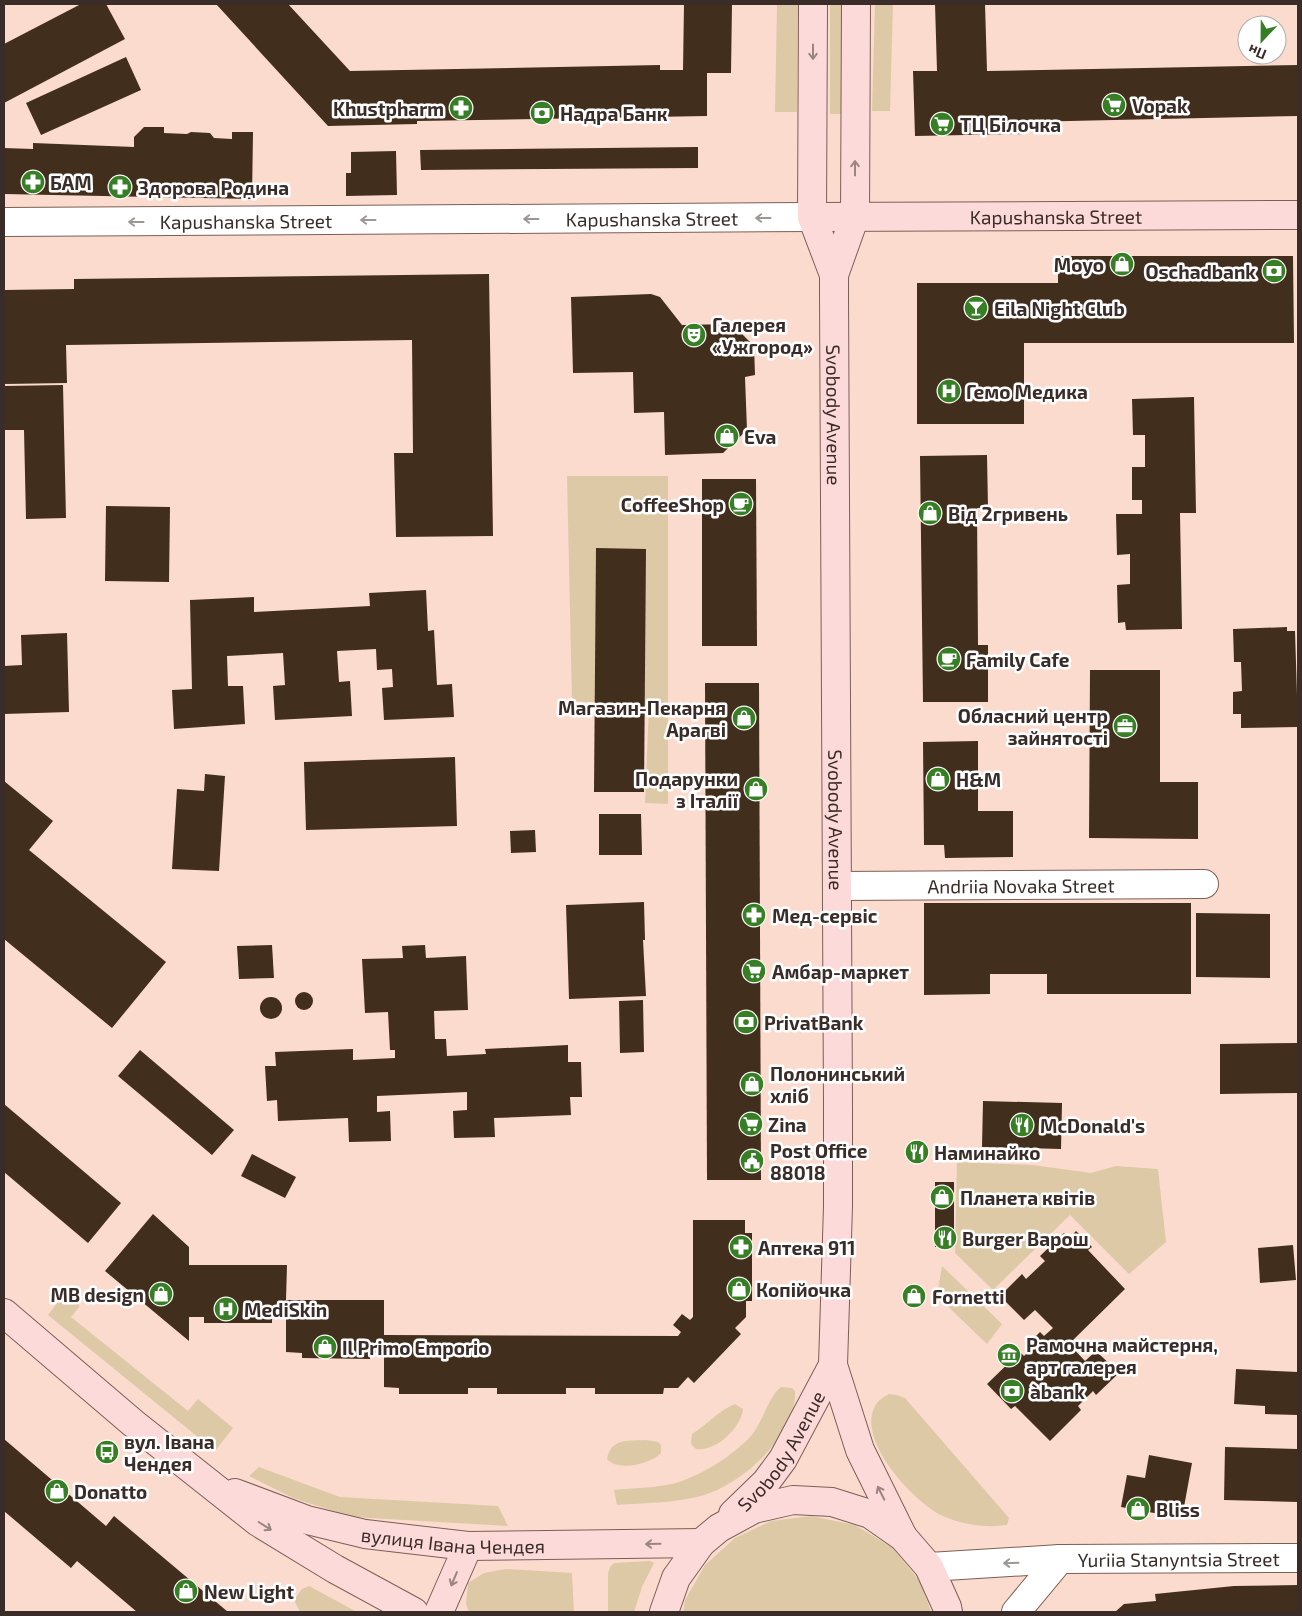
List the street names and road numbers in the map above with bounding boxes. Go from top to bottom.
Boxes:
street label: Kapushanska Street [970,204,1142,228]
street label: Kapushanska Street [566,206,738,230]
street label: Kapushanska Street [160,208,332,233]
street label: Svobody Avenue [823,344,846,486]
street label: Svobody Avenue [825,749,848,890]
street label: Andriia Novaka Street [927,873,1115,897]
street label: Svobody Avenue [732,1387,829,1516]
street label: вулиця Івана Чендея [360,1522,545,1558]
street label: Yuriia Stanyntsia Street [1078,1547,1280,1570]

